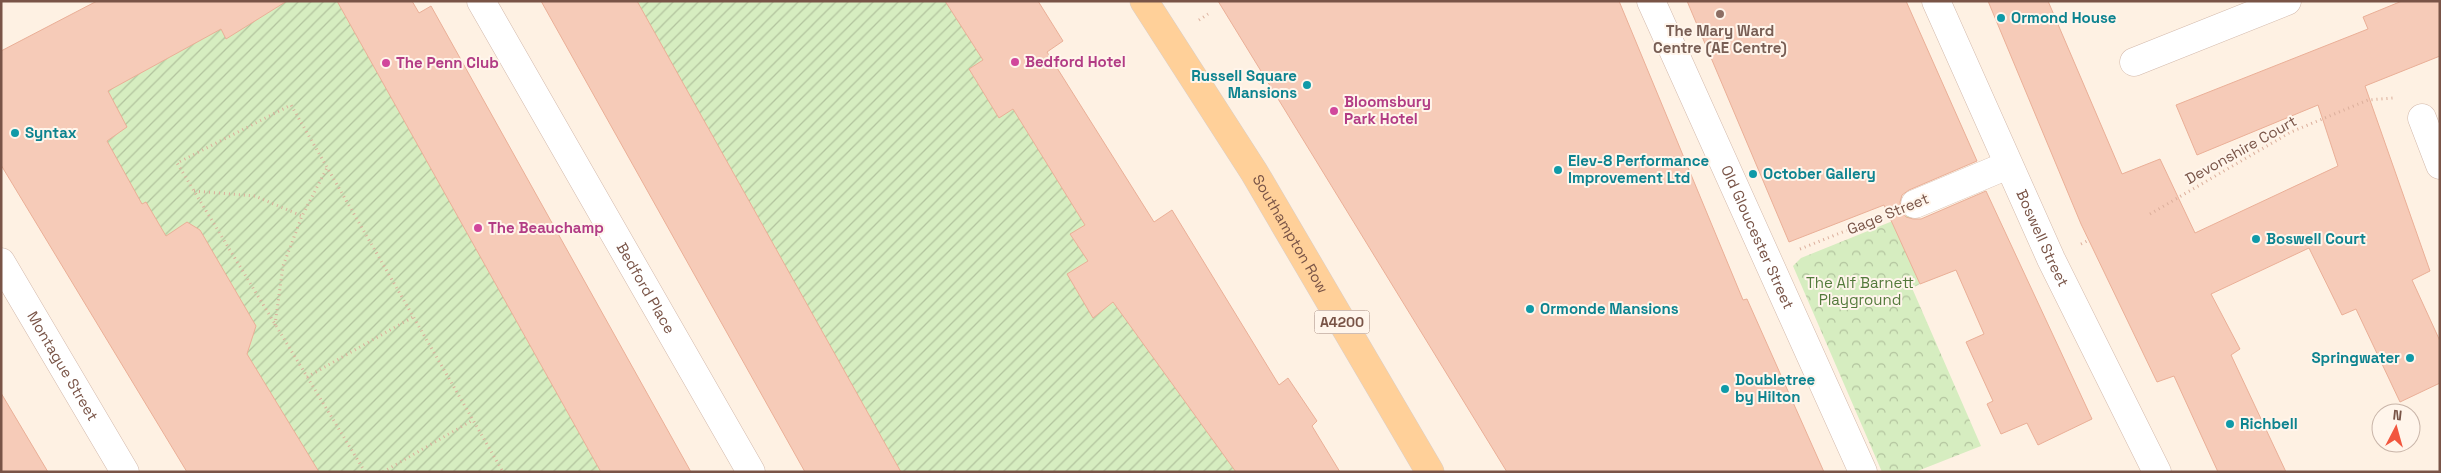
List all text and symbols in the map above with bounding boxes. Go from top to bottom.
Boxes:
marker: The Mary Ward Centre (AE Centre) [1714,8,1726,20]
place label: Ormond House [2011,8,2117,27]
marker: Ormond House [1995,12,2007,24]
place label: The Mary Ward Centre (AE Centre) [1653,21,1787,57]
place label: Bedford Hotel [1025,52,1126,71]
place label: The Penn Club [396,53,499,72]
marker: Bedford Hotel [1009,56,1021,68]
marker: The Penn Club [380,57,392,69]
place label: Russell Square Mansions [1191,66,1297,102]
marker: Russell Square Mansions [1301,79,1313,91]
place label: Bloomsbury Park Hotel [1344,92,1431,128]
marker: Bloomsbury Park Hotel [1328,105,1340,117]
street label: Devonshire Court [2182,111,2300,188]
place label: Syntax [25,123,77,142]
marker: Syntax [9,127,21,139]
place label: Elev-8 Performance Improvement Ltd [1568,151,1709,187]
street label: Old Gloucester Street [1717,162,1798,312]
marker: Elev-8 Performance Improvement Ltd [1552,164,1564,176]
place label: October Gallery [1763,164,1876,183]
marker: October Gallery [1747,168,1759,180]
street label: Southampton Row [1249,171,1333,296]
street label: Boswell Street [2012,187,2073,290]
street label: Gage Street [1844,188,1932,239]
place label: The Beauchamp [488,218,604,237]
marker: The Beauchamp [472,222,484,234]
place label: Boswell Court [2266,229,2366,248]
marker: Boswell Court [2250,233,2262,245]
street label: Bedford Place [612,239,680,337]
park label: The Alf Barnett Playground [1806,273,1914,309]
place label: Ormonde Mansions [1540,299,1679,318]
marker: Ormonde Mansions [1524,303,1536,315]
street label: Montague Street [23,308,103,424]
road number: A4200 [1314,311,1370,334]
place label: Springwater [2312,348,2400,367]
marker: Springwater [2404,352,2416,364]
place label: Doubletree by Hilton [1735,370,1816,406]
marker: Doubletree by Hilton [1719,383,1731,395]
north arrow [2371,403,2421,453]
text: N [2392,406,2403,425]
place label: Richbell [2240,414,2298,433]
marker: Richbell [2224,418,2236,430]

